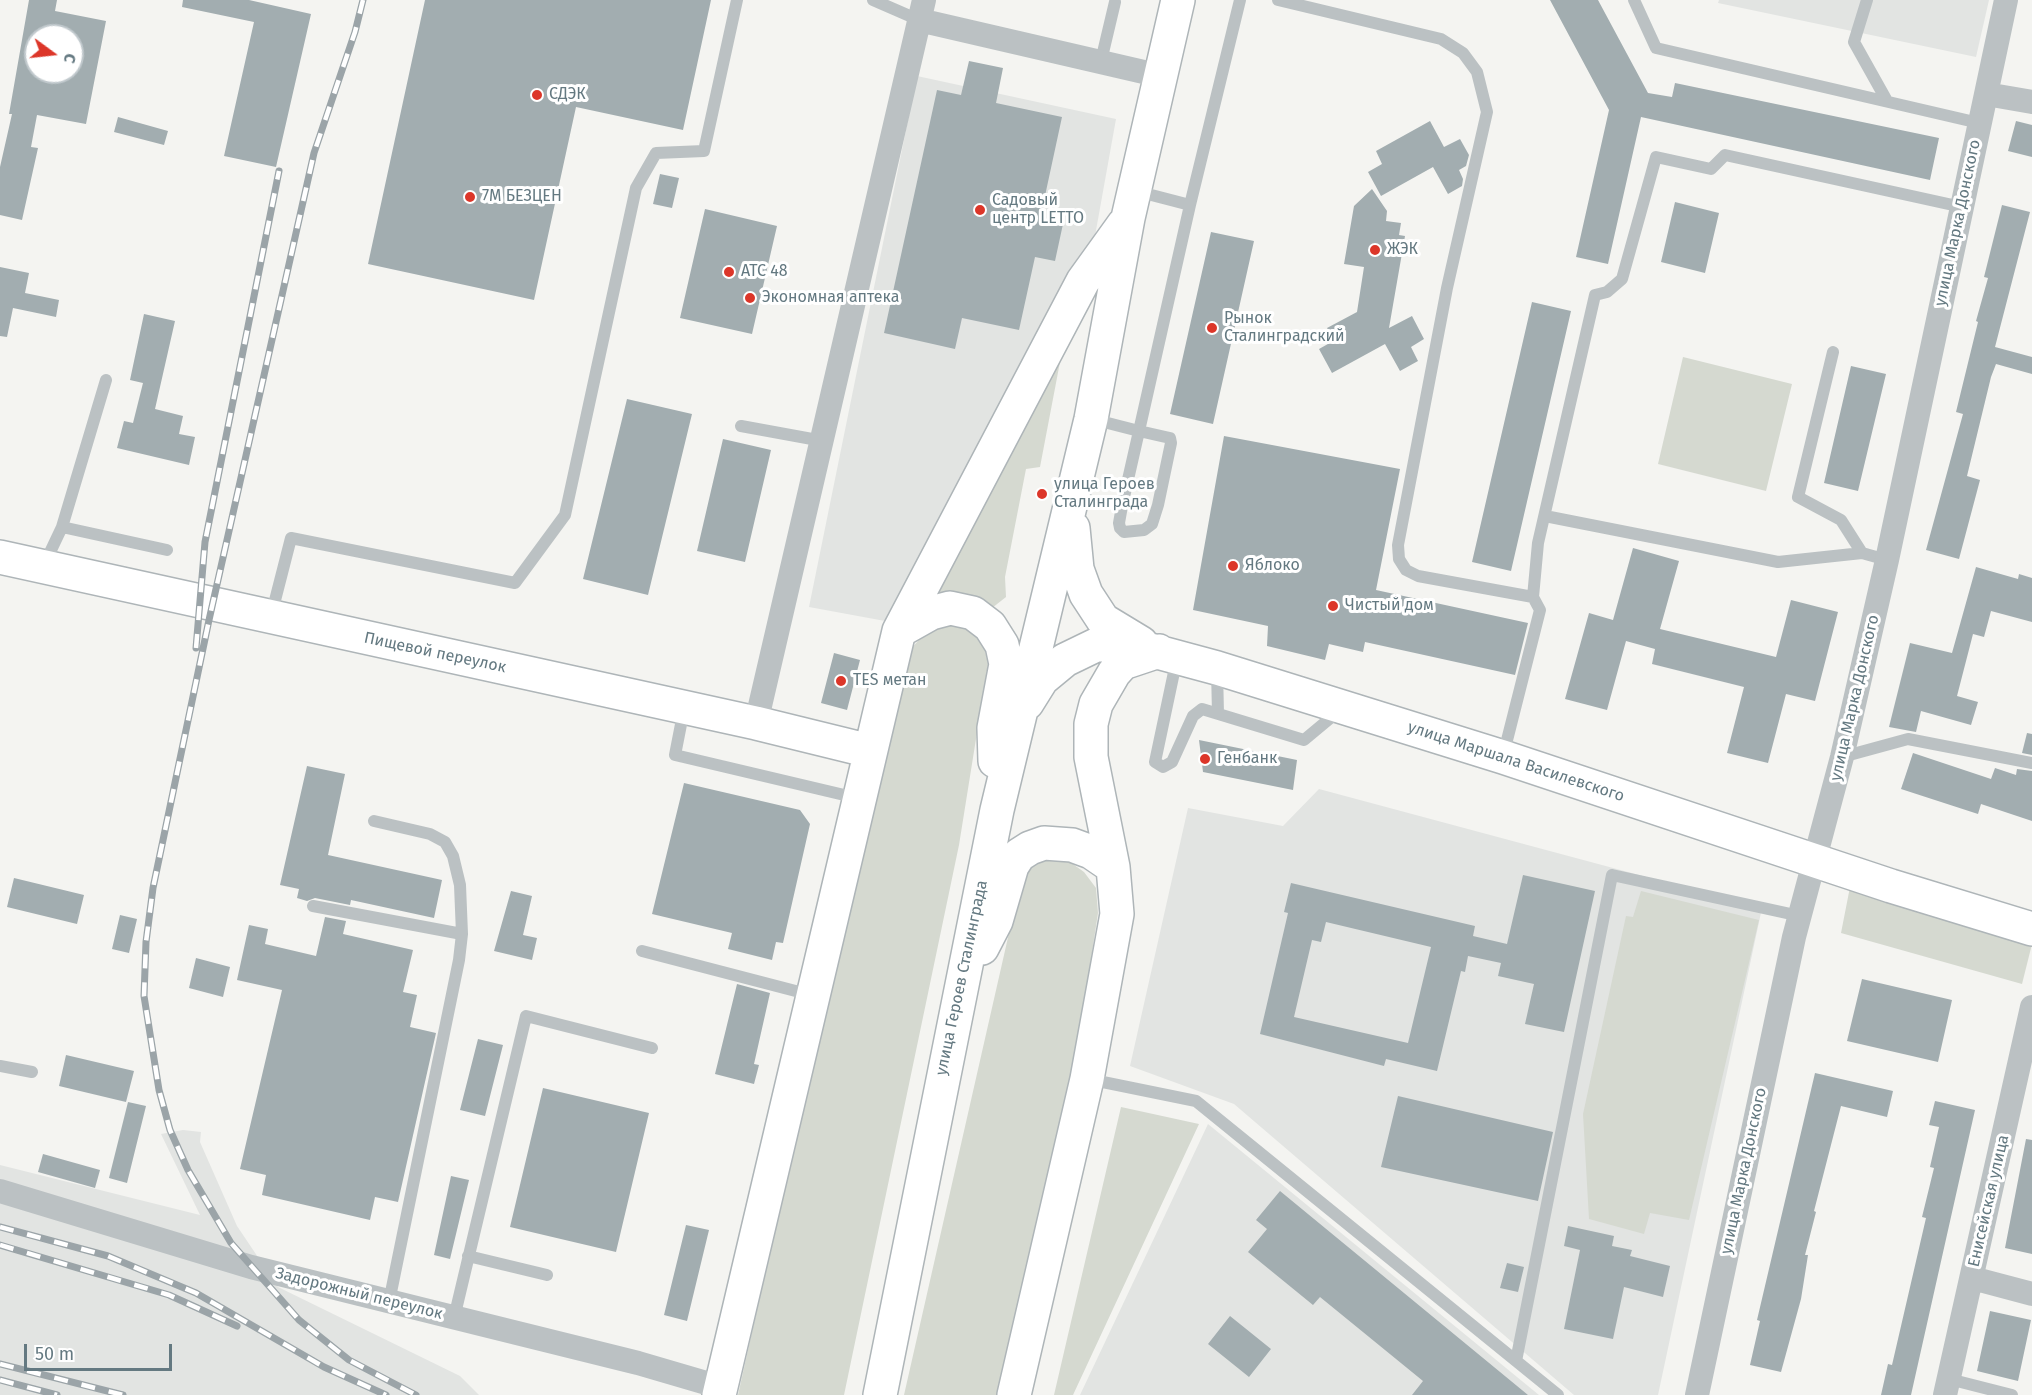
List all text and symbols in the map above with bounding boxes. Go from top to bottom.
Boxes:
north arrow [24,24,84,84]
text: С [60,51,80,65]
place label: СДЭК [549,85,586,105]
marker: СДЭК [530,88,544,102]
street label: улица Марка Донского [1931,138,1985,308]
place label: 7М БЕЗЦЕН [482,187,562,207]
marker: 7М БЕЗЦЕН [463,190,477,204]
place label: Садовый центр LETTO [992,191,1084,229]
marker: Садовый центр LETTO [973,203,987,217]
place label: ЖЭК [1387,240,1418,260]
marker: ЖЭК [1368,243,1382,257]
place label: АТС 48 [741,262,788,282]
marker: АТС 48 [722,265,736,279]
place label: Экономная аптека [762,288,899,308]
marker: Экономная аптека [743,291,757,305]
place label: Рынок Сталинградский [1224,309,1345,347]
marker: Рынок Сталинградский [1205,321,1219,335]
place label: улица Героев Сталинграда [1054,475,1155,513]
marker: улица Героев Сталинграда [1035,487,1049,501]
place label: Яблоко [1245,556,1300,576]
marker: Яблоко [1226,559,1240,573]
place label: Чистый дом [1345,596,1434,616]
marker: Чистый дом [1326,599,1340,613]
street label: улица Марка Донского [1827,613,1883,783]
street label: Пищевой переулок [362,629,508,677]
place label: TES метан [853,671,926,691]
marker: TES метан [834,674,848,688]
street label: улица Маршала Василевского [1405,718,1627,806]
place label: Генбанк [1217,749,1277,769]
marker: Генбанк [1198,752,1212,766]
street label: улица Героев Сталинграда [932,879,992,1077]
street label: улица Марка Донского [1717,1086,1771,1256]
street label: Енисейская улица [1964,1133,2014,1269]
street label: Задорожный переулок [274,1264,444,1324]
scale bar [27,1332,176,1370]
text: 50 m [35,1343,74,1365]

